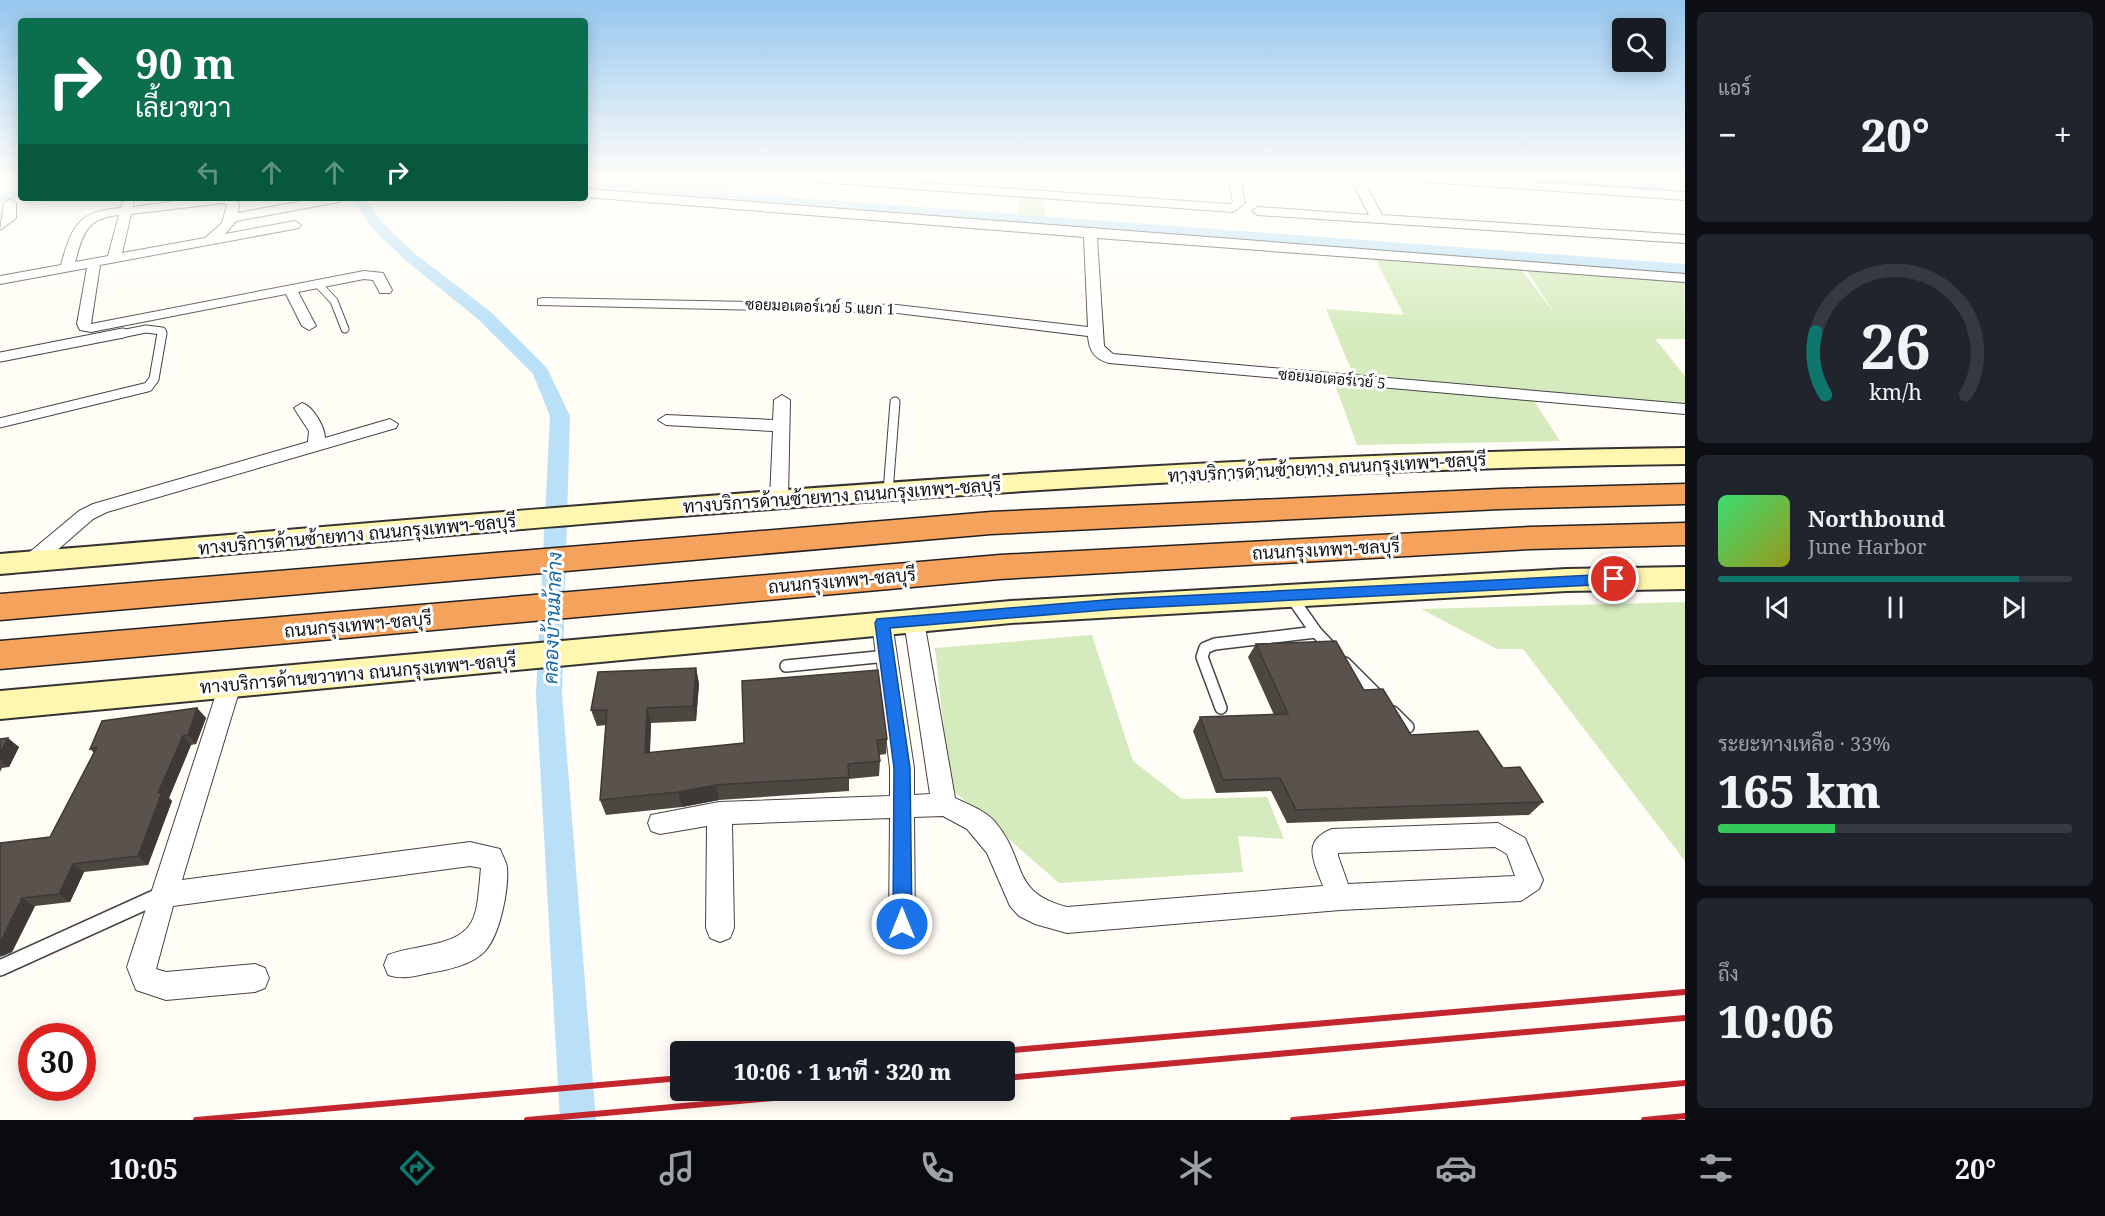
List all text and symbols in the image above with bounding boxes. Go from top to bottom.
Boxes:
map controls [1612,18,1666,72]
button: search [1612,18,1666,72]
text: 90 m [135,34,235,91]
icon: right [36,42,114,120]
text: แอร์ [1718,74,1751,101]
text: เลี้ยวขวา [135,88,231,125]
text: 20° [1861,104,1930,165]
text: − [1718,112,1737,157]
text: + [2054,112,2072,157]
icon: left [192,156,225,189]
icon: ahead [255,156,288,189]
icon: ahead [318,156,351,189]
icon: right [381,156,414,189]
street label: ซอยมอเตอร์เวย์ 5 แยก 1 [745,293,895,319]
text: 26 [1860,303,1930,388]
street label: ซอยมอเตอร์เวย์ 5 [1278,363,1386,393]
text: km/h [1869,378,1922,407]
street label: ทางบริการด้านซ้ายทาง ถนนกรุงเทพฯ-ชลบุรี [1167,447,1487,488]
street label: ทางบริการด้านซ้ายทาง ถนนกรุงเทพฯ-ชลบุรี [682,472,1002,519]
text: Northbound [1808,503,1945,533]
street label: ทางบริการด้านซ้ายทาง ถนนกรุงเทพฯ-ชลบุรี [197,508,517,561]
street label: ถนนกรุงเทพฯ-ชลบุรี [1251,533,1401,566]
text: June Harbor [1808,533,1926,560]
water label: คลองบ้านม้าล่าง [536,551,568,685]
pin [1588,553,1639,604]
street label: ถนนกรุงเทพฯ-ชลบุรี [767,562,917,599]
icon: arrive [1597,562,1630,595]
icon: previous [1761,591,1794,624]
icon: pause [1879,591,1912,624]
icon: next [1997,591,2030,624]
street label: ถนนกรุงเทพฯ-ชลบุรี [283,606,433,643]
street label: ทางบริการด้านขวาทาง ถนนกรุงเทพฯ-ชลบุรี [199,647,518,700]
text: ระยะทางเหลือ · 33% [1718,730,1890,757]
text: 165 km [1718,760,1881,821]
position arrow [870,892,934,956]
text: ถึง [1718,960,1739,987]
text: 10:06 [1718,990,1834,1051]
speed limit sign: 30 [18,1023,96,1101]
text: 10:06 · 1 นาที · 320 m [734,1056,951,1086]
icon: directions [396,1147,438,1189]
icon: music [656,1147,698,1189]
icon: phone [916,1147,958,1189]
icon: climate [1175,1147,1217,1189]
icon: car [1435,1147,1477,1189]
icon: filters [1695,1147,1737,1189]
text: 10:05 [109,1150,178,1187]
text: 20° [1955,1150,1996,1187]

